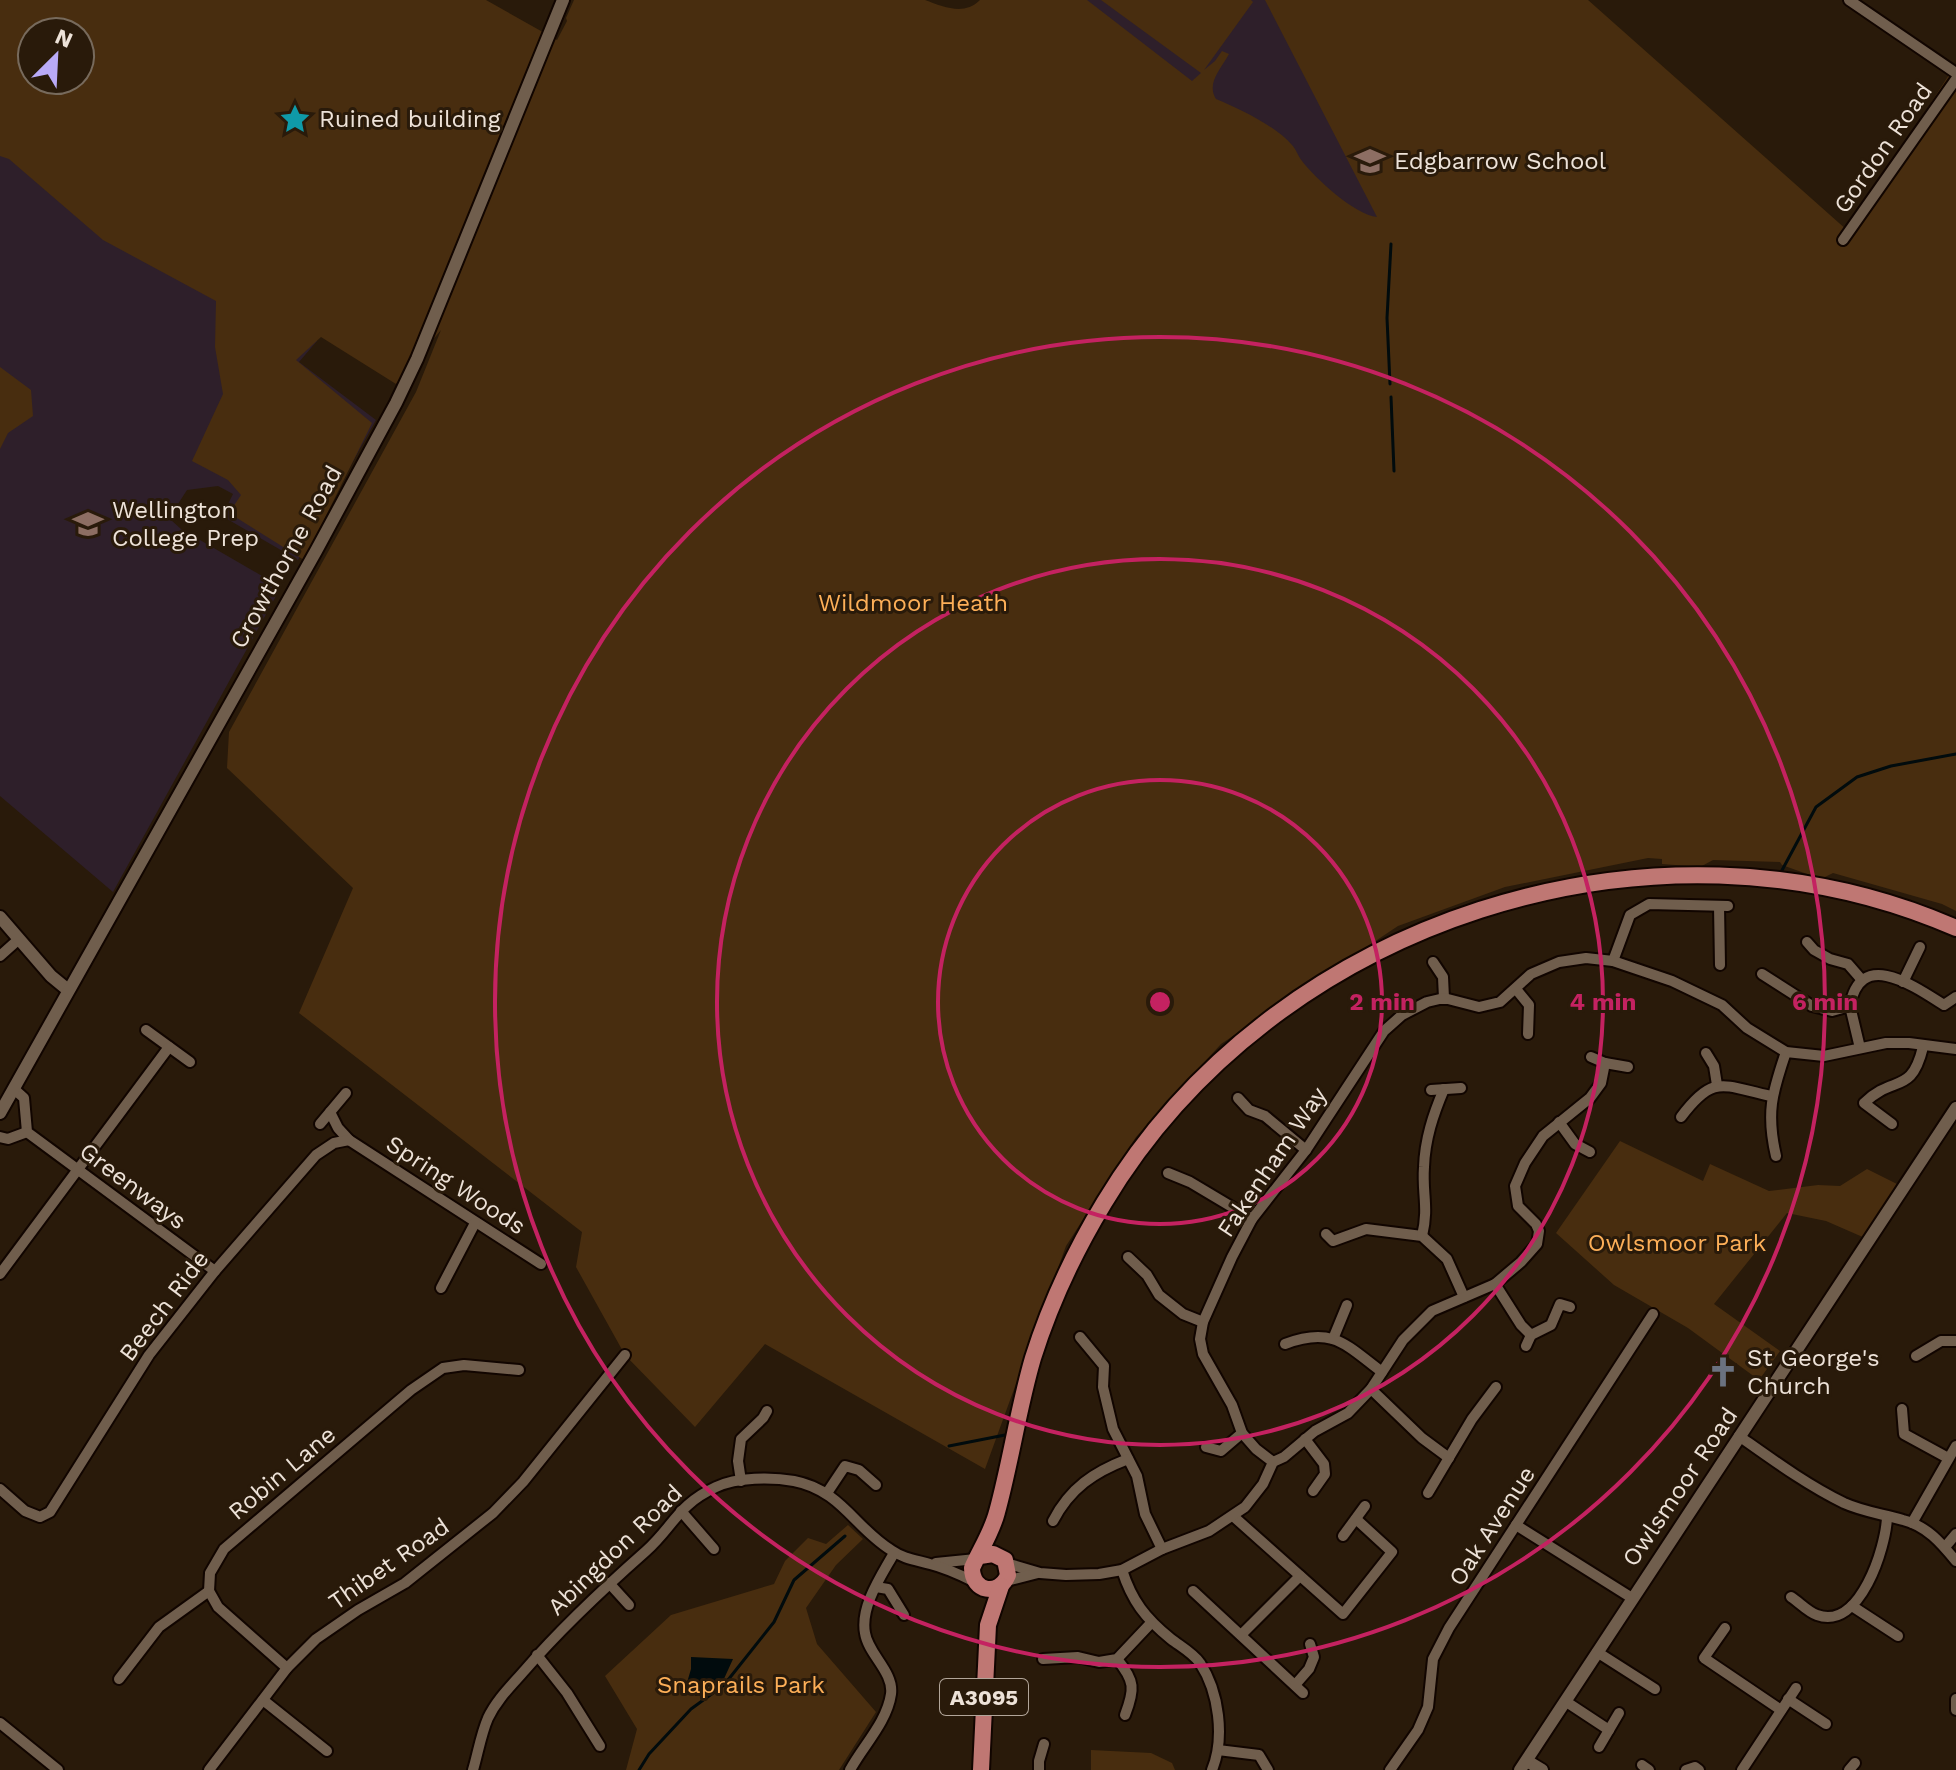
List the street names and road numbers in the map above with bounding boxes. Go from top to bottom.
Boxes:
street label: Gordon Road [1828,78,1938,218]
street label: Crowthorne Road [224,461,348,653]
street label: Fakenham Way [1211,1081,1333,1242]
street label: Spring Woods [381,1130,531,1240]
street label: Greenways [74,1137,192,1235]
street label: Beech Ride [113,1245,215,1367]
street label: Owlsmoor Road [1617,1402,1743,1572]
street label: Robin Lane [223,1420,341,1526]
street label: Oak Avenue [1443,1461,1541,1591]
street label: Abingdon Road [542,1479,688,1621]
street label: Thibet Road [323,1512,455,1616]
road number: A3095 [940,1679,1028,1715]

